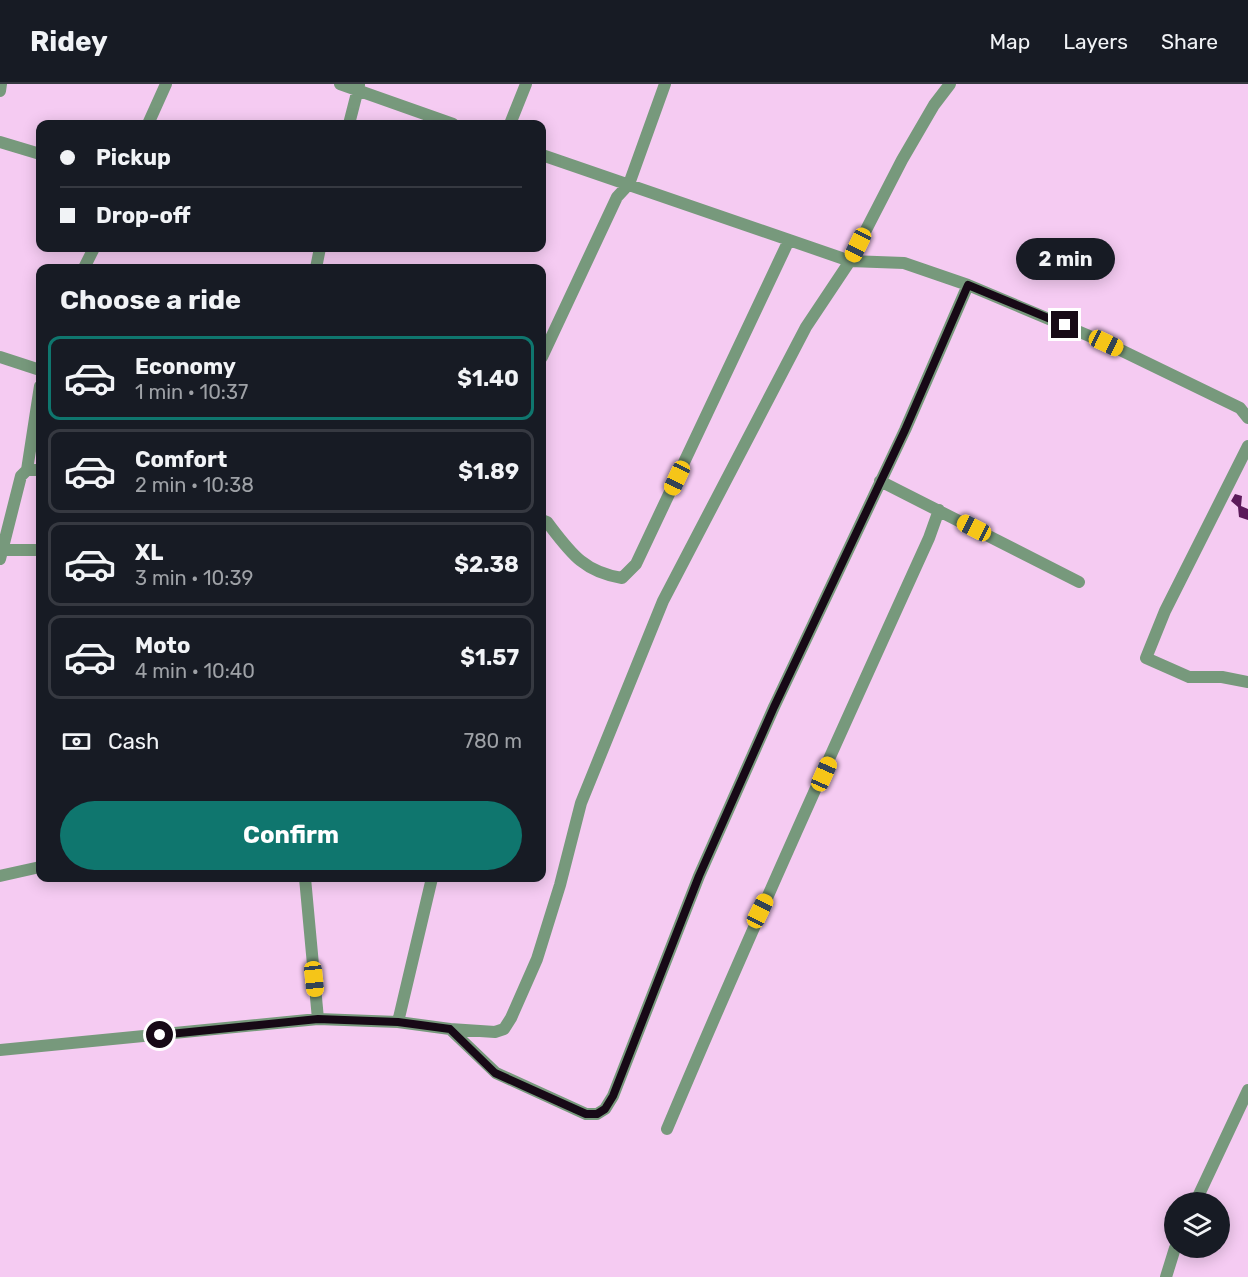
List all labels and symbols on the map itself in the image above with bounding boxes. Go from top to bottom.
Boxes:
car [842,225,874,265]
callout: 2 min [1016,238,1114,280]
route end [1051,311,1078,338]
car [1086,327,1126,359]
car [661,458,693,498]
car [954,512,994,544]
car [808,754,840,794]
car [744,891,776,931]
car [303,960,325,998]
route start [146,1021,173,1048]

